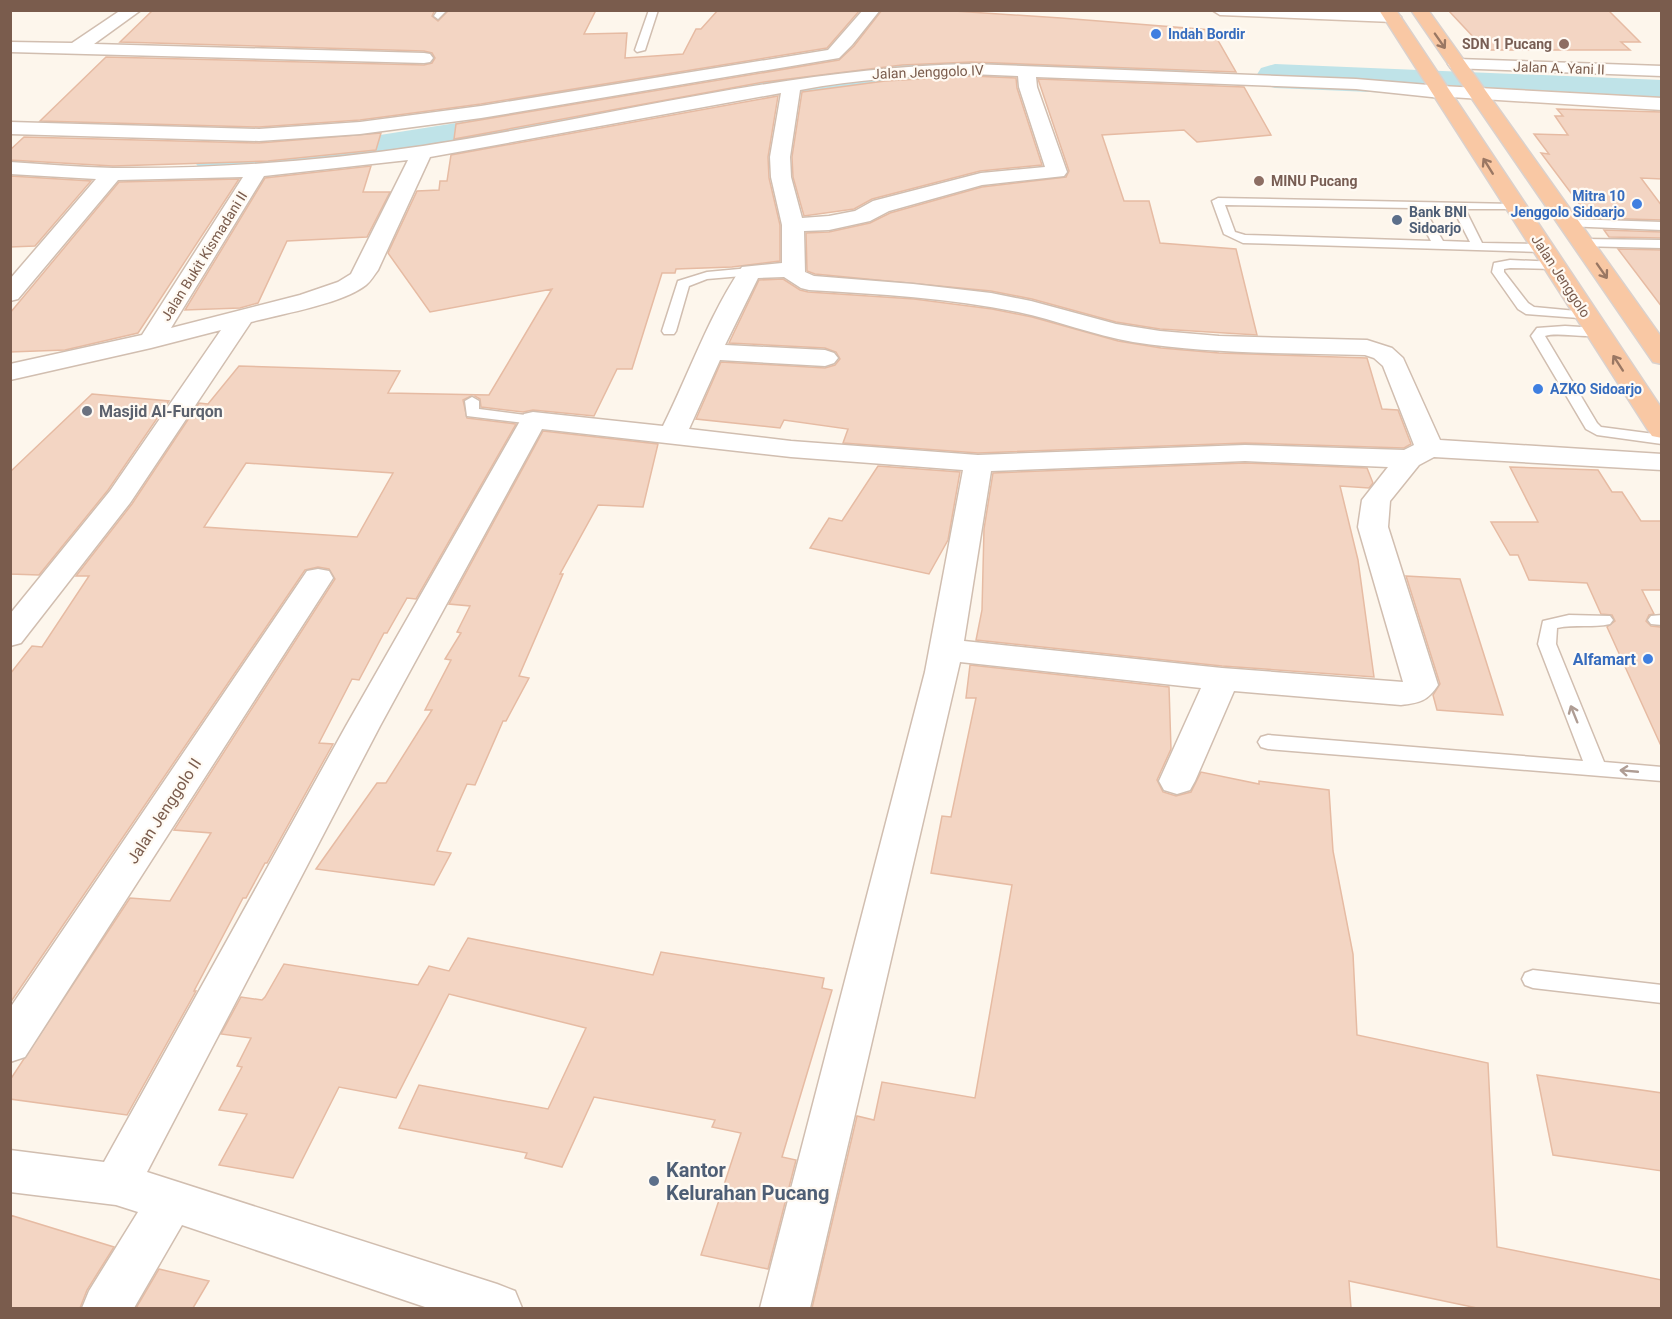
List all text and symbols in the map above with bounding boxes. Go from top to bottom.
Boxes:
place label: Indah Bordir [1168,26,1245,42]
marker: Indah Bordir [1149,27,1163,41]
one-way arrow [1434,33,1446,49]
place label: SDN 1 Pucang [1462,36,1552,52]
marker: SDN 1 Pucang [1557,37,1571,51]
street label: Jalan A. Yani II [1513,58,1605,78]
street label: Jalan Jenggolo IV [872,62,984,82]
one-way arrow [1481,157,1494,174]
place label: MINU Pucang [1271,173,1357,189]
marker: MINU Pucang [1252,174,1266,188]
street label: Jalan Bukit Kismadani II [158,188,250,324]
place label: Mitra 10 Jenggolo Sidoarjo [1511,188,1625,220]
marker: Mitra 10 Jenggolo Sidoarjo [1630,197,1644,211]
place label: Bank BNI Sidoarjo [1409,204,1467,236]
marker: Bank BNI Sidoarjo [1390,213,1404,227]
street label: Jalan Jenggolo [1528,232,1594,320]
one-way arrow [1596,263,1608,279]
one-way arrow [1612,356,1624,372]
place label: AZKO Sidoarjo [1550,381,1642,397]
marker: AZKO Sidoarjo [1531,382,1545,396]
place label: Masjid Al-Furqon [99,402,223,421]
marker: Masjid Al-Furqon [80,404,94,418]
place label: Alfamart [1573,650,1637,669]
marker: Alfamart [1641,652,1655,666]
one-way arrow [1568,705,1579,724]
street label: Jalan Jenggolo II [123,755,205,867]
one-way arrow [1619,765,1639,776]
place label: Kantor Kelurahan Pucang [666,1158,829,1205]
marker: Kantor Kelurahan Pucang [647,1174,661,1188]

